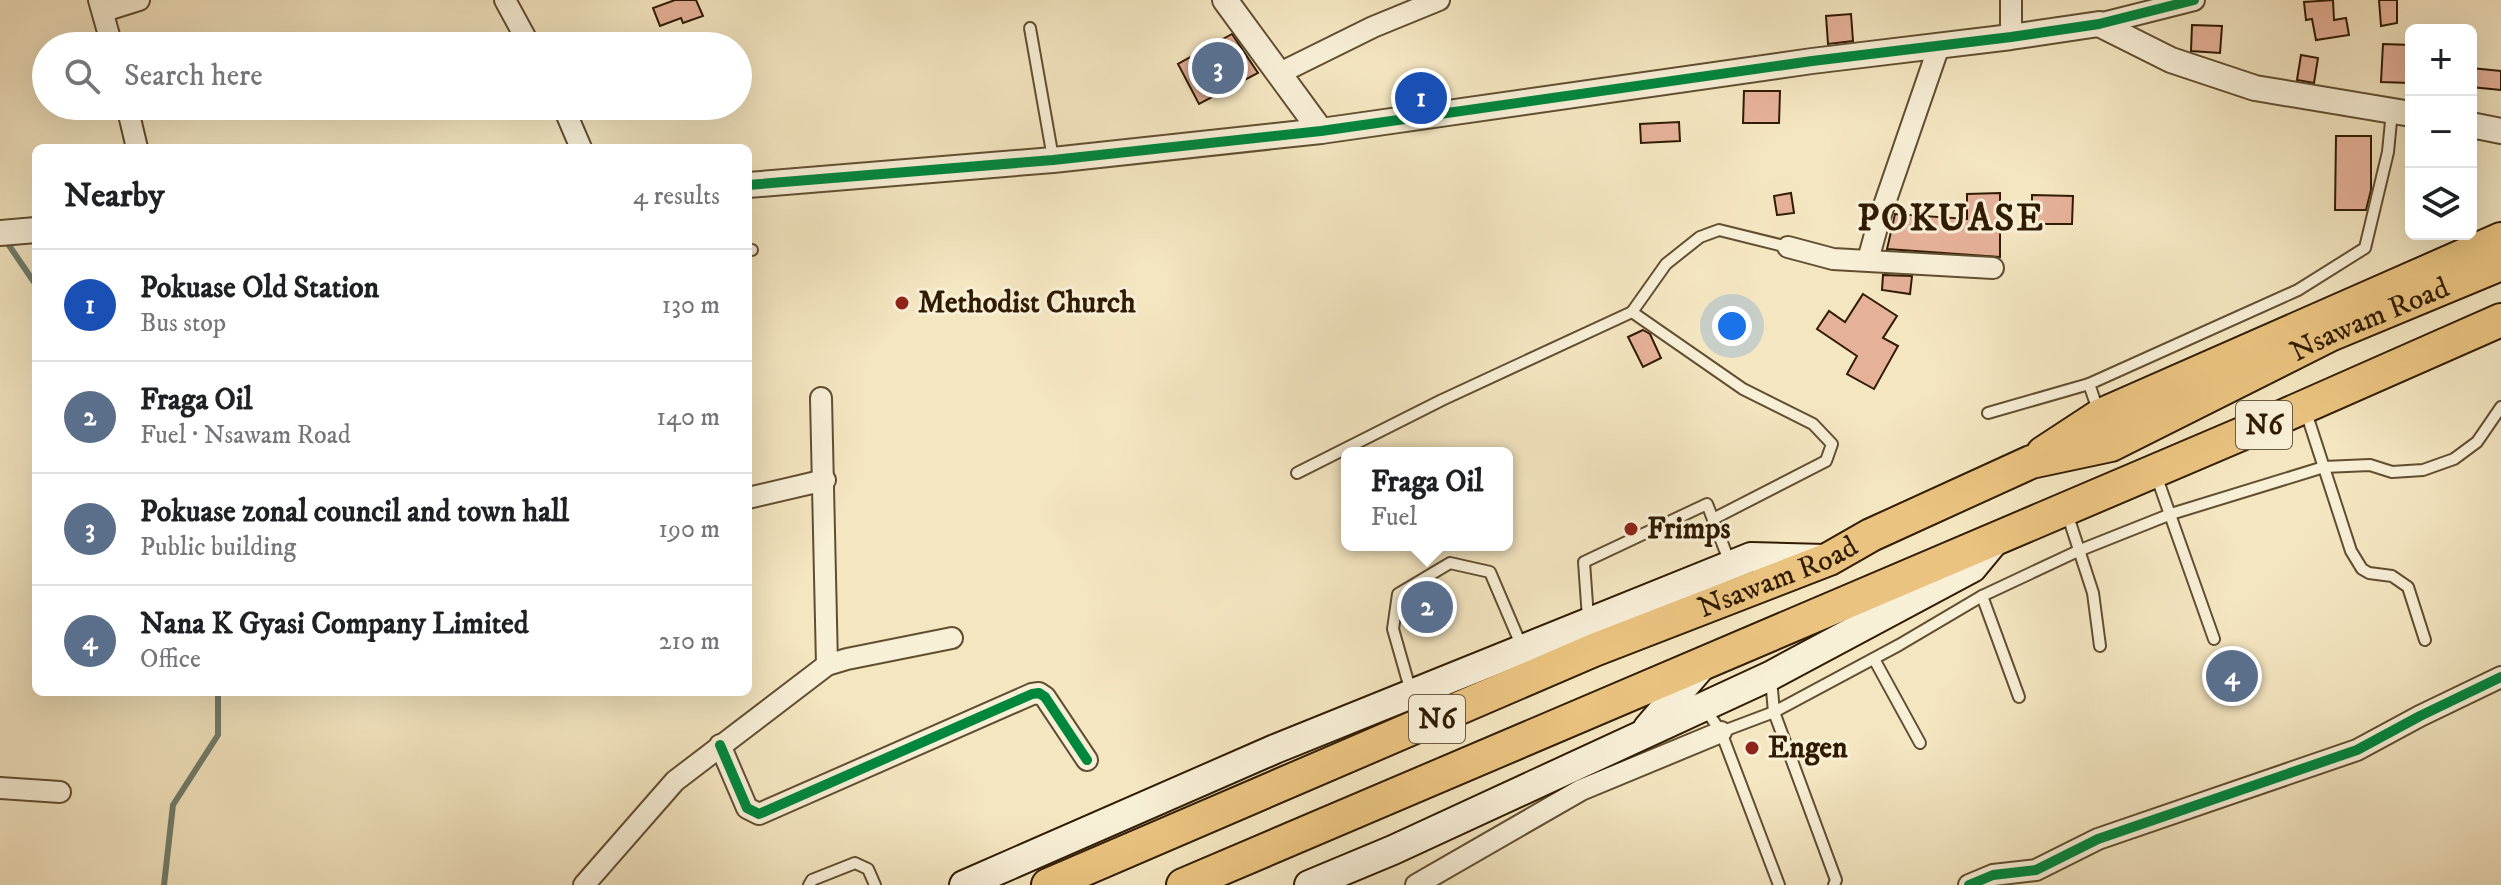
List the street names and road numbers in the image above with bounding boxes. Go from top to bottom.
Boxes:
street label: Nsawam Road [2284,269,2455,371]
road number: N6 [2236,401,2292,449]
street label: Nsawam Road [1692,528,1865,627]
road number: N6 [1409,695,1465,743]

